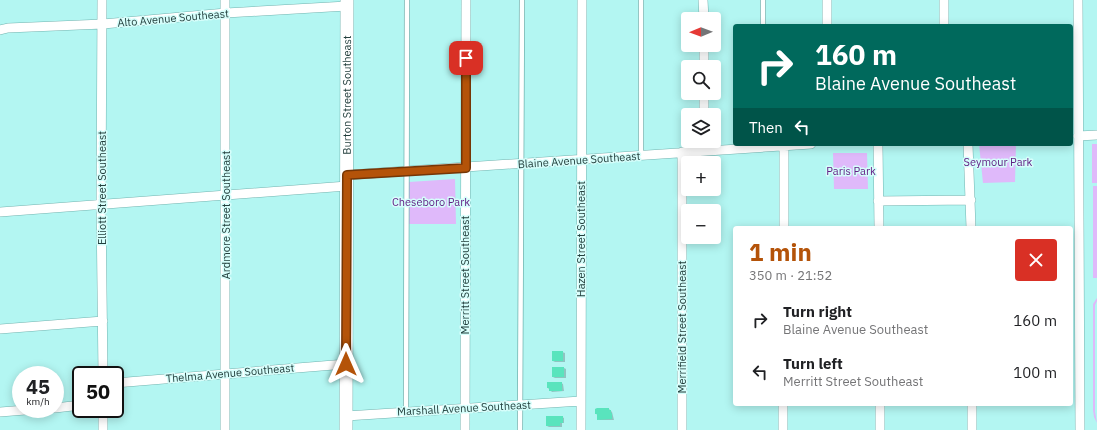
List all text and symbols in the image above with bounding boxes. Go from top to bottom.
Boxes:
street label: Alto Avenue Southeast [117,6,229,30]
north arrow [681,12,721,52]
map controls [681,12,721,244]
street label: Burton Street Southeast [340,35,354,155]
text: 160 m [815,36,897,73]
icon: right [749,40,801,92]
pin [449,41,483,75]
icon: arrive [455,47,477,69]
button: search [681,60,721,100]
text: Blaine Avenue Southeast [815,72,1016,95]
button: layers [681,108,721,148]
icon: left [791,116,813,138]
text: Then [749,118,783,137]
street label: Elliott Street Southeast [95,131,109,245]
street label: Blaine Avenue Southeast [517,149,641,171]
street label: Ardmore Street Southeast [219,151,233,279]
park label: Seymour Park [964,155,1033,169]
button: + [681,156,721,196]
park label: Paris Park [826,164,876,178]
street label: Hazen Street Southeast [574,181,588,297]
park label: Cheseboro Park [392,195,470,209]
button: − [681,204,721,244]
street label: Merritt Street Southeast [458,215,472,334]
text: 1 min [749,236,812,268]
button: close [1015,239,1057,281]
street label: Merrifield Street Southeast [675,260,689,393]
text: 350 m · 21:52 [749,267,832,284]
text: Turn right [783,302,852,321]
icon: right [749,309,771,331]
text: 160 m [1013,311,1057,330]
text: Blaine Avenue Southeast [783,321,928,338]
position arrow [325,343,367,385]
text: Turn left [783,354,843,373]
street label: Thelma Avenue Southeast [165,360,295,386]
icon: left [749,361,771,383]
text: 100 m [1013,363,1057,382]
speed limit sign: 50 [72,366,124,418]
text: 45 [26,373,50,400]
text: Merritt Street Southeast [783,373,923,390]
text: km/h [26,395,50,408]
street label: Marshall Avenue Southeast [397,397,531,419]

